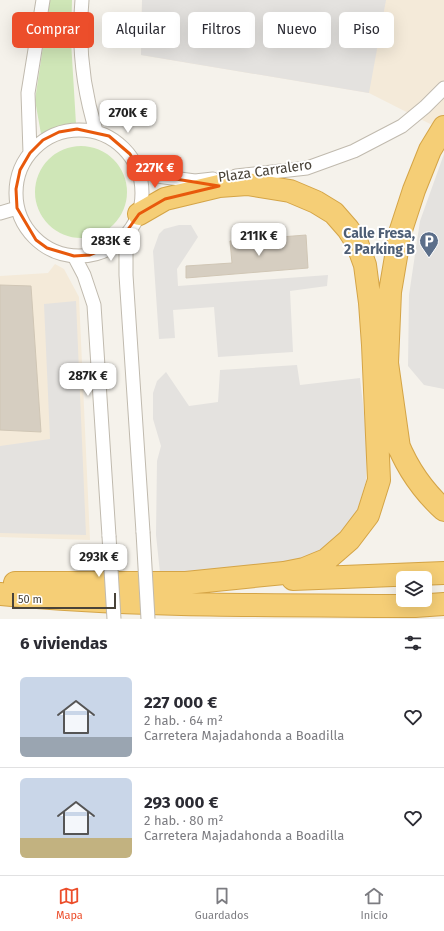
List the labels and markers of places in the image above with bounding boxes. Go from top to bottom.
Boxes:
pin: 270K € [95,100,161,134]
pin: 227K € [122,155,188,189]
pin: 211K € [226,223,292,257]
place label: Calle Fresa, 2 Parking B [343,225,415,258]
pin: 283K € [78,228,144,262]
parking icon: Calle Fresa, 2 Parking B [418,230,440,258]
pin: 287K € [55,363,121,397]
pin: 293K € [66,544,132,578]

